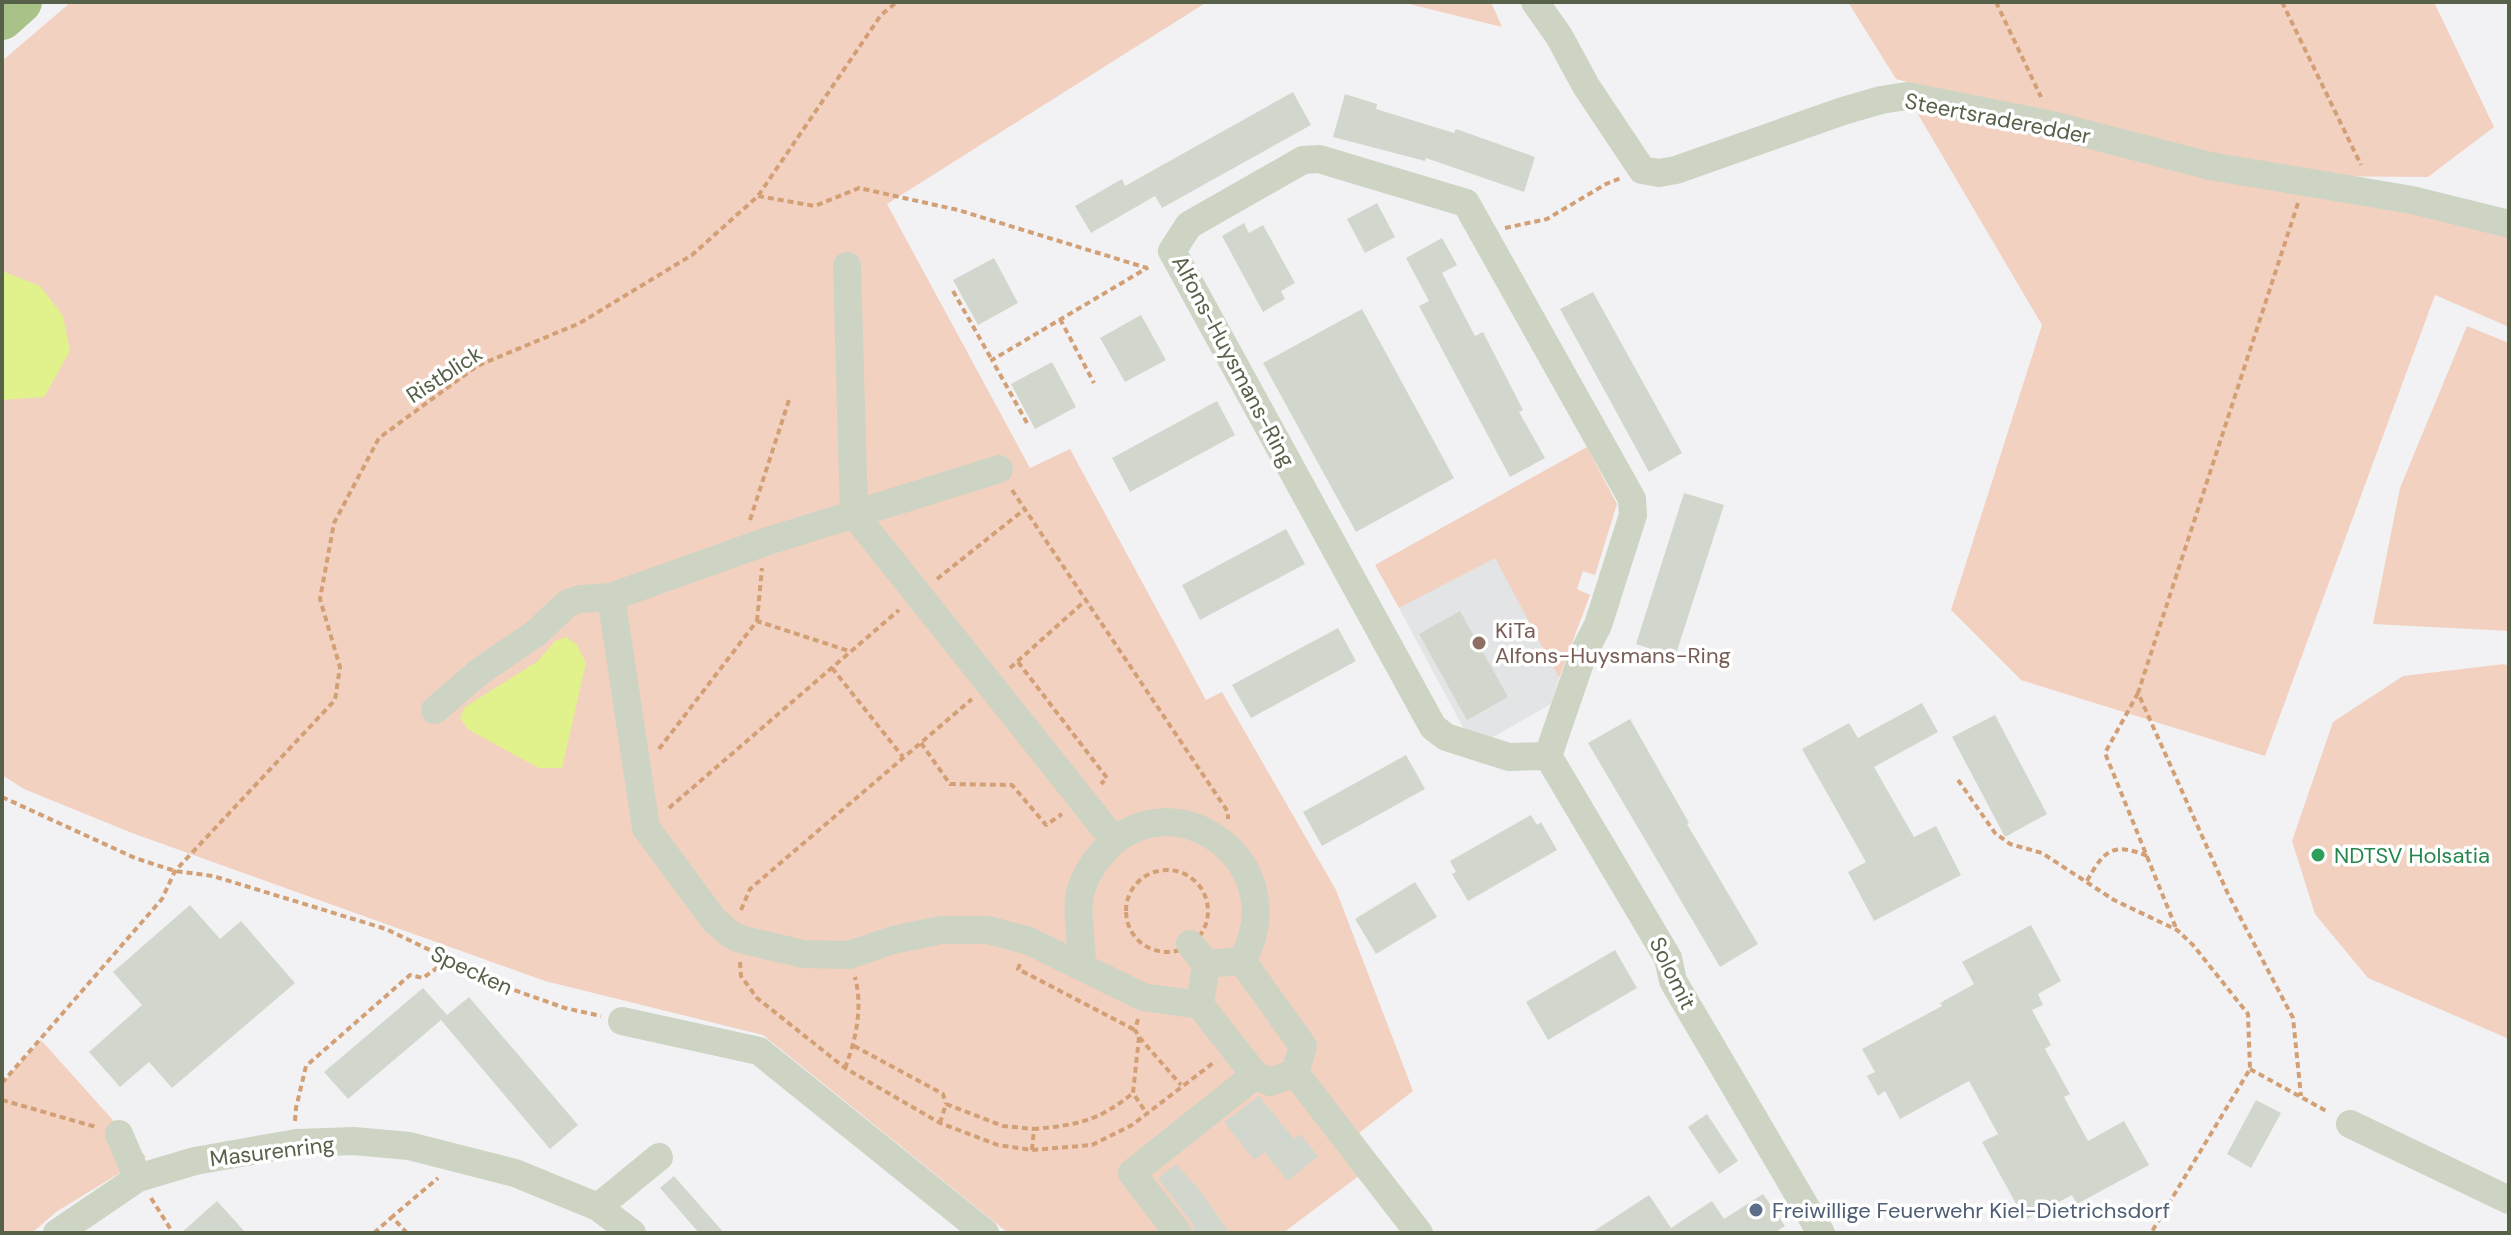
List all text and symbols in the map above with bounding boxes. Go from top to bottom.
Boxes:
street label: Steertsraderedder [1903,86,2093,151]
street label: Alfons-Huysmans-Ring [1165,250,1302,472]
street label: Ristblick [401,339,488,410]
place label: KiTa Alfons-Huysmans-Ring [1495,616,1731,670]
marker: KiTa Alfons-Huysmans-Ring [1470,634,1488,652]
place label: NDTSV Holsatia [2334,841,2490,870]
marker: NDTSV Holsatia [2309,846,2327,864]
street label: Solomit [1643,932,1703,1014]
street label: Specken [426,939,517,1002]
street label: Masurenring [208,1129,336,1174]
place label: Freiwillige Feuerwehr Kiel-Dietrichsdorf [1772,1196,2170,1225]
marker: Freiwillige Feuerwehr Kiel-Dietrichsdorf [1747,1201,1765,1219]

